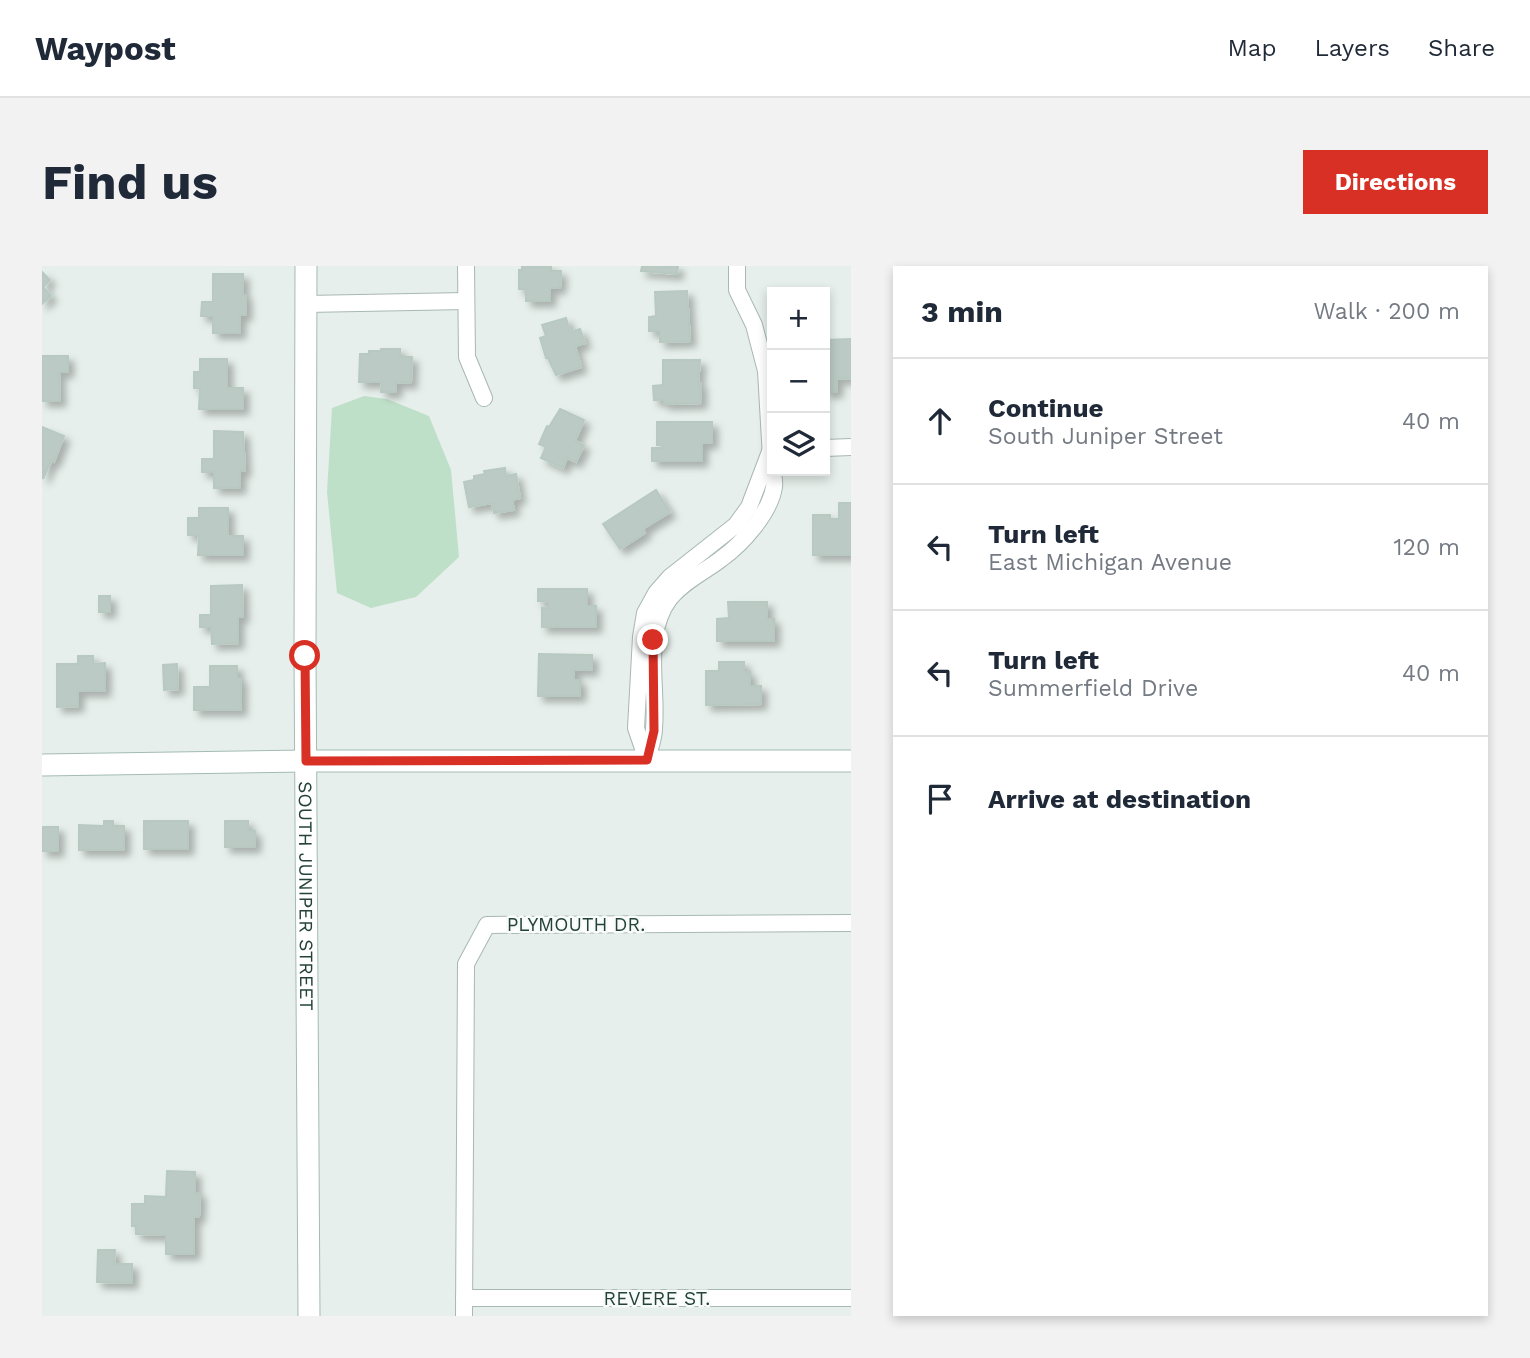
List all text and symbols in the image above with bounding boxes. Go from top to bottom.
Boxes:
text: Waypost [35,29,176,68]
text: Map [1228,34,1276,62]
text: Layers [1314,34,1390,62]
text: Share [1428,34,1495,62]
button: Directions [1303,150,1488,214]
text: Find us [42,153,218,211]
map controls [767,287,830,476]
button: + [767,287,830,350]
text: 3 min [921,294,1003,329]
text: Walk · 200 m [1314,298,1460,325]
button: − [767,350,830,413]
text: Continue [988,393,1104,423]
icon: ahead [921,402,959,440]
text: 40 m [1402,408,1460,435]
button: layers [767,413,830,476]
text: South Juniper Street [988,423,1223,450]
text: Turn left [988,519,1099,549]
icon: left [921,528,959,566]
text: 120 m [1394,534,1460,561]
text: East Michigan Avenue [988,549,1232,576]
route end [637,624,668,655]
route start [289,640,320,671]
text: Turn left [988,645,1099,675]
icon: left [921,654,959,692]
text: 40 m [1402,660,1460,687]
text: Summerfield Drive [988,675,1198,702]
icon: arrive [921,780,959,818]
street label: SOUTH JUNIPER STREET [294,781,319,1011]
text: Arrive at destination [988,784,1251,814]
street label: PLYMOUTH DR. [507,913,645,936]
street label: REVERE ST. [604,1287,710,1310]

